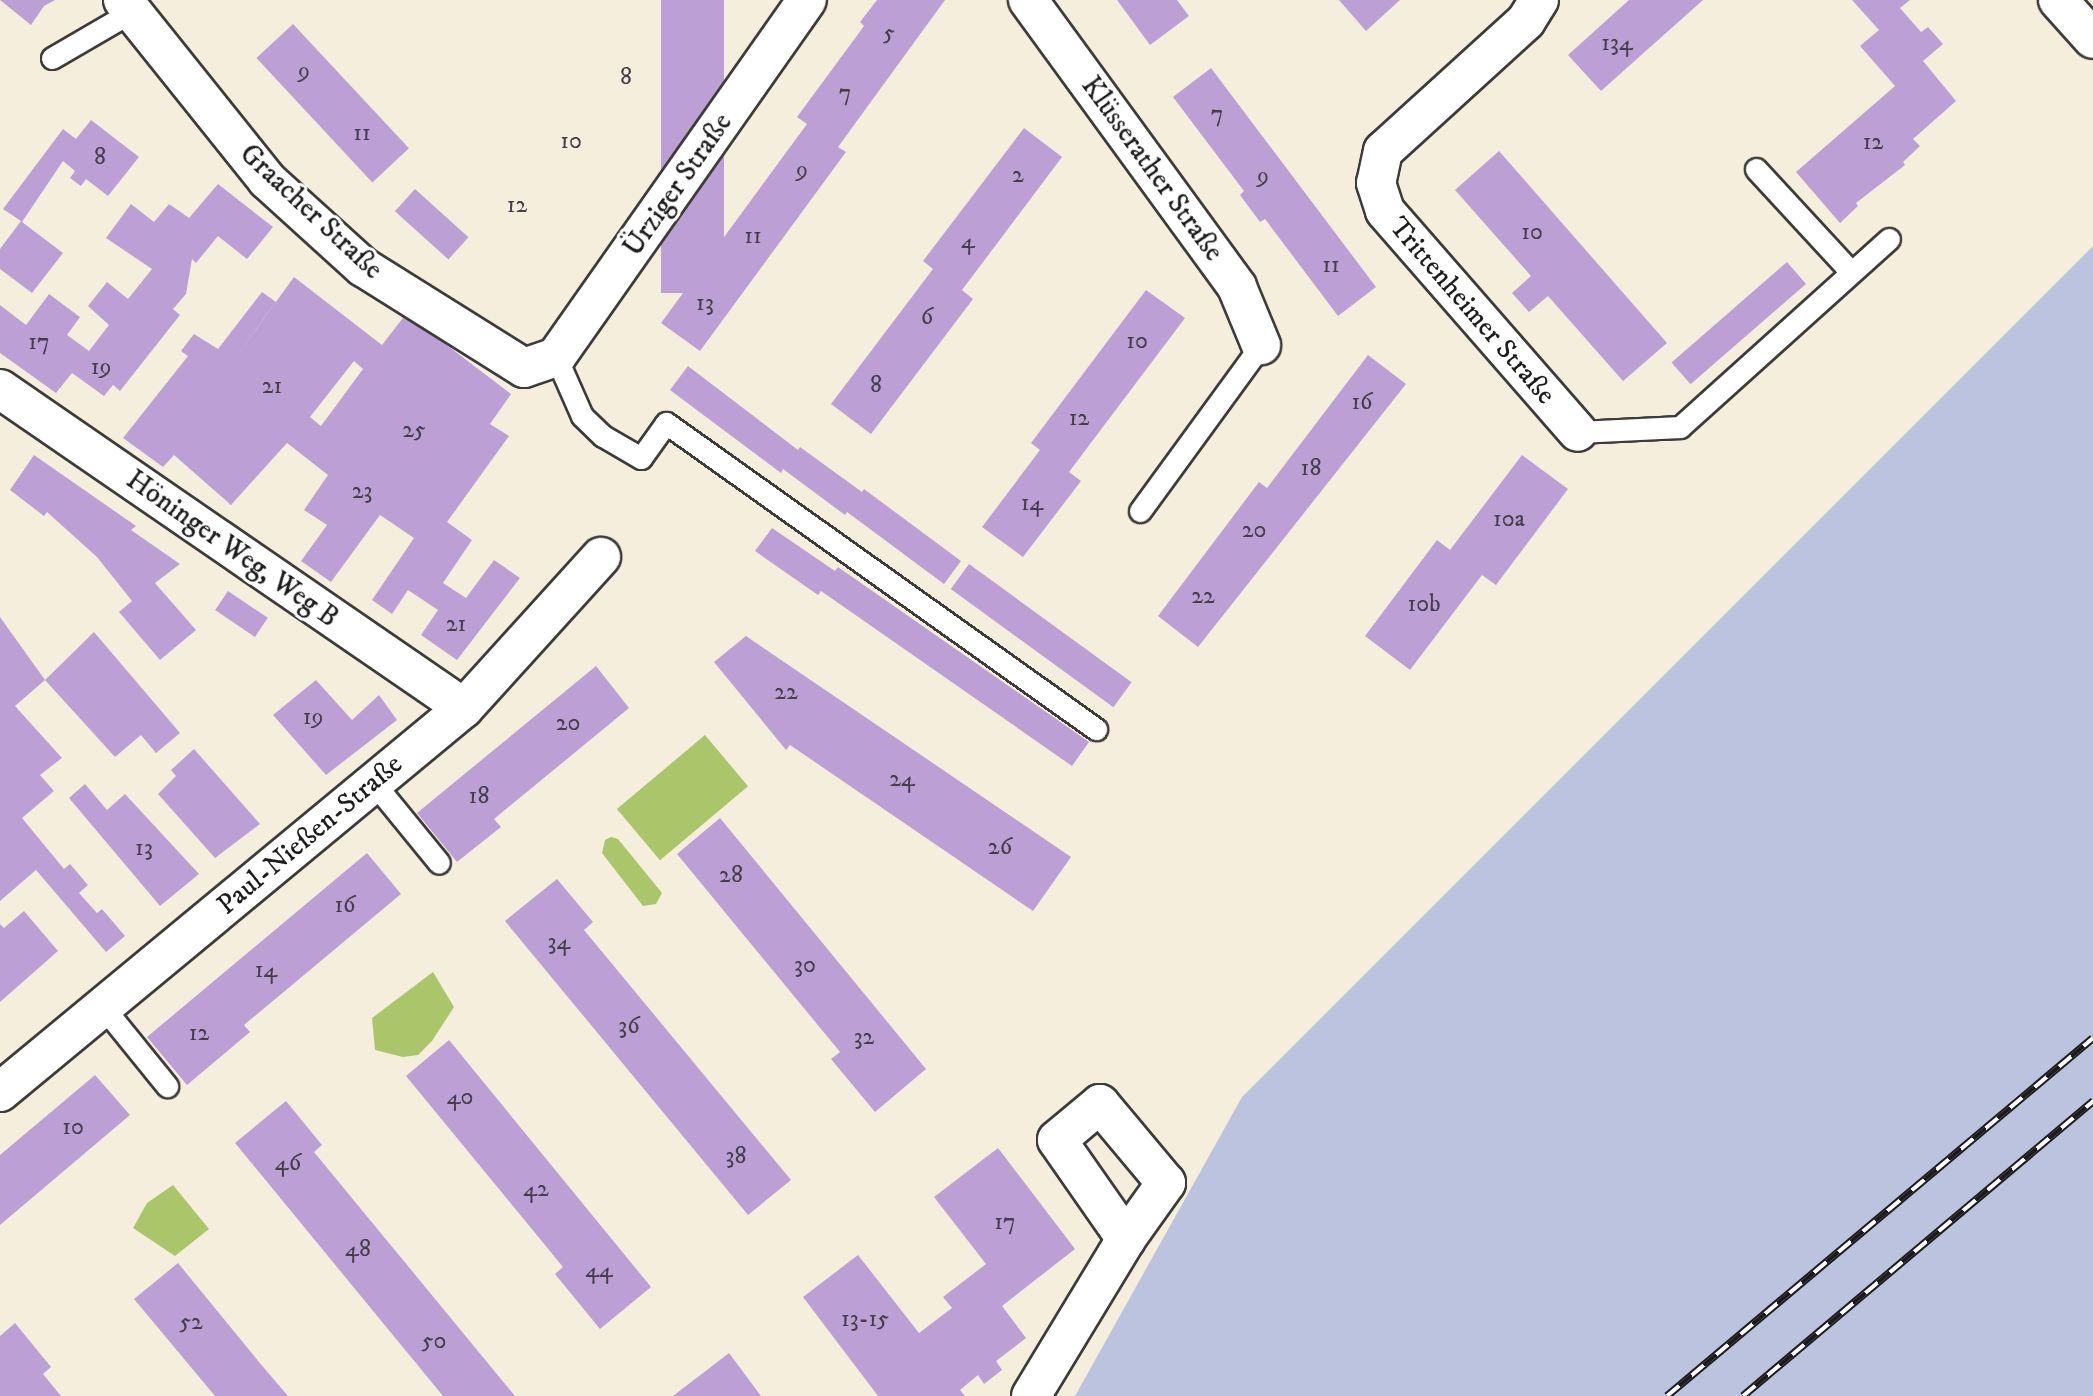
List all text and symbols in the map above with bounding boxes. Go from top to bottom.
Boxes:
house number: 5 [883,20,895,48]
house number: 134 [1601,30,1633,58]
house number: 9 [298,58,310,86]
house number: 8 [620,64,632,92]
street label: Klüsserather Straße [1074,70,1230,268]
house number: 7 [839,80,851,108]
house number: 7 [1211,101,1223,129]
street label: Ürziger Straße [616,107,740,263]
house number: 11 [353,120,371,148]
house number: 10 [560,128,582,156]
house number: 12 [1863,129,1883,157]
street label: Graacher Straße [233,137,389,287]
house number: 8 [94,144,106,172]
house number: 9 [796,157,808,185]
house number: 2 [1012,162,1024,190]
house number: 9 [1257,163,1269,191]
house number: 12 [507,192,527,220]
street label: Trittenheimer Straße [1382,211,1562,411]
house number: 10 [1521,219,1543,247]
house number: 11 [744,223,762,251]
house number: 4 [961,228,975,256]
house number: 11 [1322,252,1340,280]
house number: 13 [696,290,714,318]
house number: 6 [921,304,933,332]
house number: 10 [1126,328,1148,356]
house number: 17 [28,329,50,357]
house number: 19 [91,354,111,382]
house number: 8 [870,372,882,400]
house number: 21 [262,373,282,401]
house number: 16 [1351,389,1373,417]
house number: 12 [1069,405,1089,433]
house number: 25 [402,417,426,445]
house number: 18 [1301,455,1321,483]
street label: Höninger Weg, Weg B [119,463,345,635]
house number: 23 [352,478,372,506]
house number: 14 [1021,490,1043,518]
house number: 10a [1493,506,1525,534]
house number: 20 [1242,517,1266,545]
house number: 22 [1191,583,1215,611]
house number: 10b [1408,591,1440,619]
house number: 21 [446,611,466,639]
house number: 22 [774,679,798,707]
house number: 19 [303,704,323,732]
house number: 20 [556,710,580,738]
street label: Paul-Nießen-Straße [211,748,409,922]
house number: 24 [889,766,915,794]
house number: 18 [469,783,489,811]
house number: 26 [988,834,1012,862]
house number: 13 [135,835,153,863]
house number: 28 [719,862,743,890]
house number: 16 [334,892,356,920]
house number: 34 [548,929,570,957]
house number: 30 [794,952,816,980]
house number: 14 [255,957,277,985]
house number: 36 [618,1013,640,1041]
house number: 12 [189,1020,209,1048]
house number: 32 [854,1024,874,1052]
house number: 40 [447,1084,473,1112]
house number: 10 [62,1114,84,1142]
house number: 38 [726,1143,746,1171]
house number: 46 [275,1150,301,1178]
house number: 42 [523,1176,549,1204]
house number: 17 [994,1209,1016,1237]
house number: 48 [345,1236,371,1264]
house number: 44 [585,1257,613,1285]
house number: 13-15 [841,1306,889,1334]
house number: 52 [179,1309,203,1337]
house number: 50 [422,1328,446,1356]

